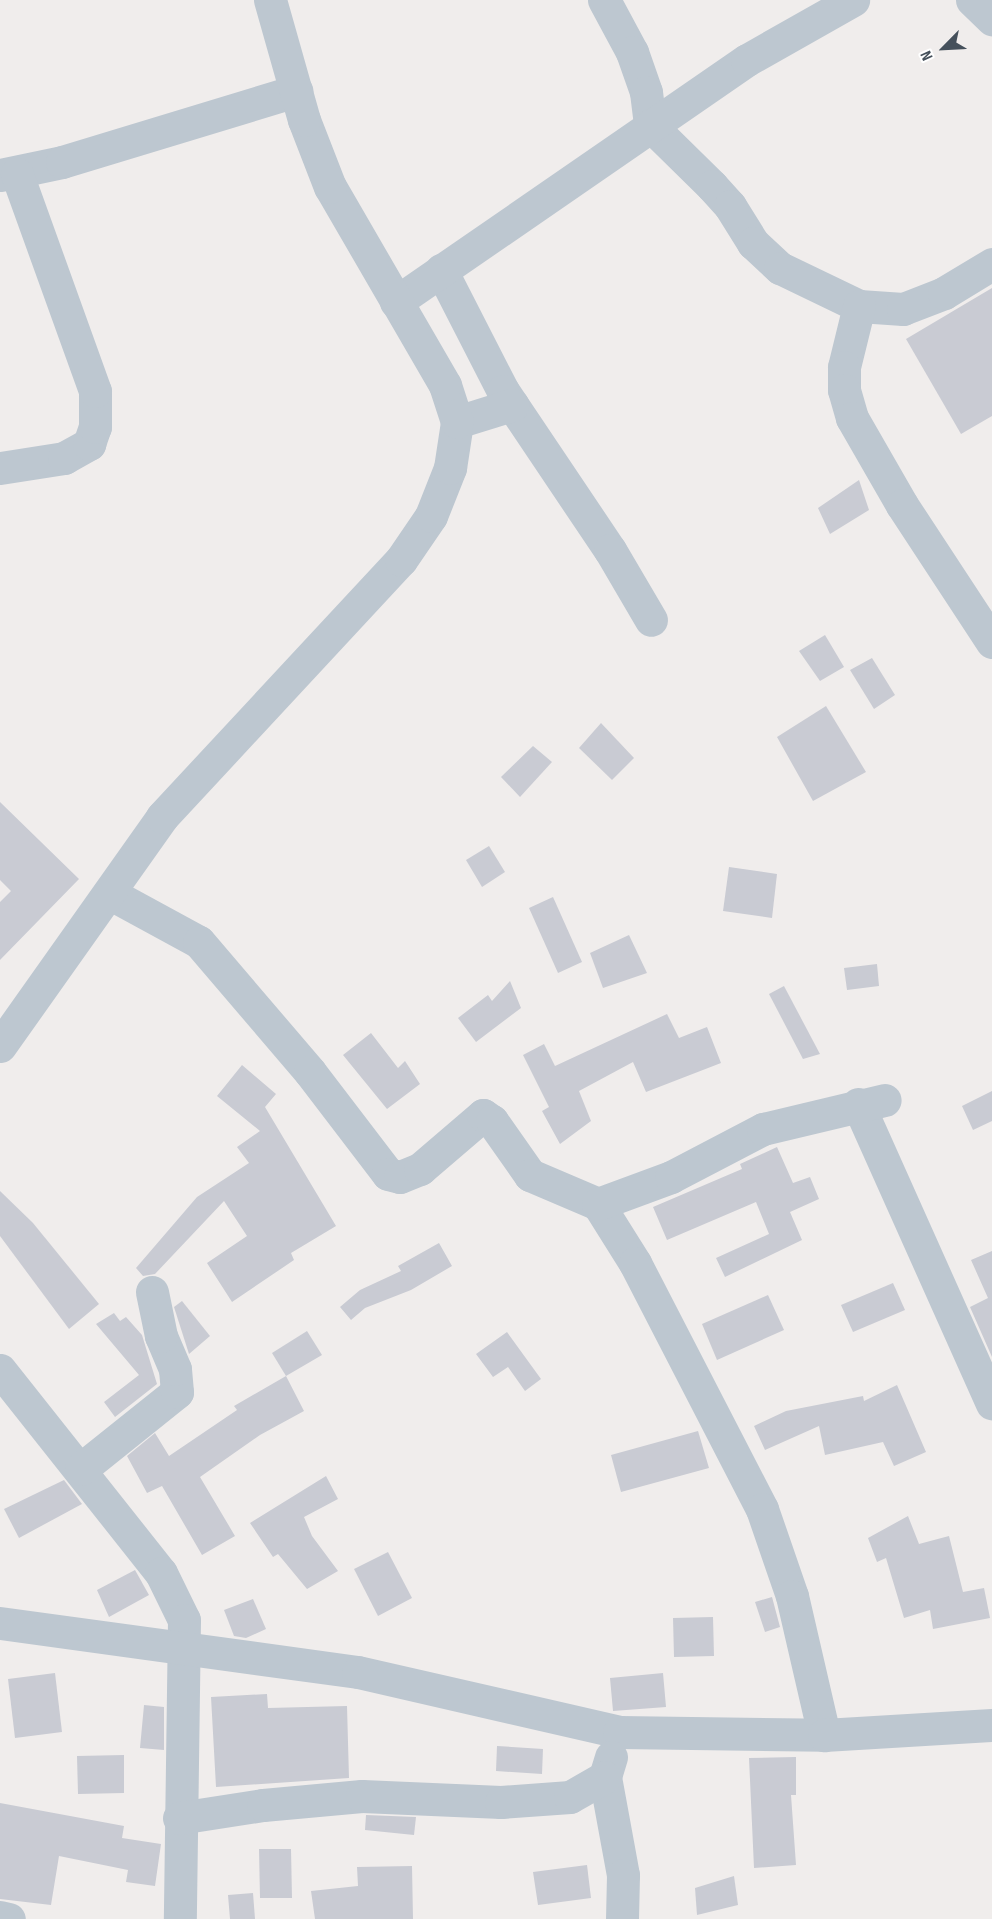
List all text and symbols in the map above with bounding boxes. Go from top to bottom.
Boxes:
north arrow [914,18,974,78]
text: N [917,48,938,63]

